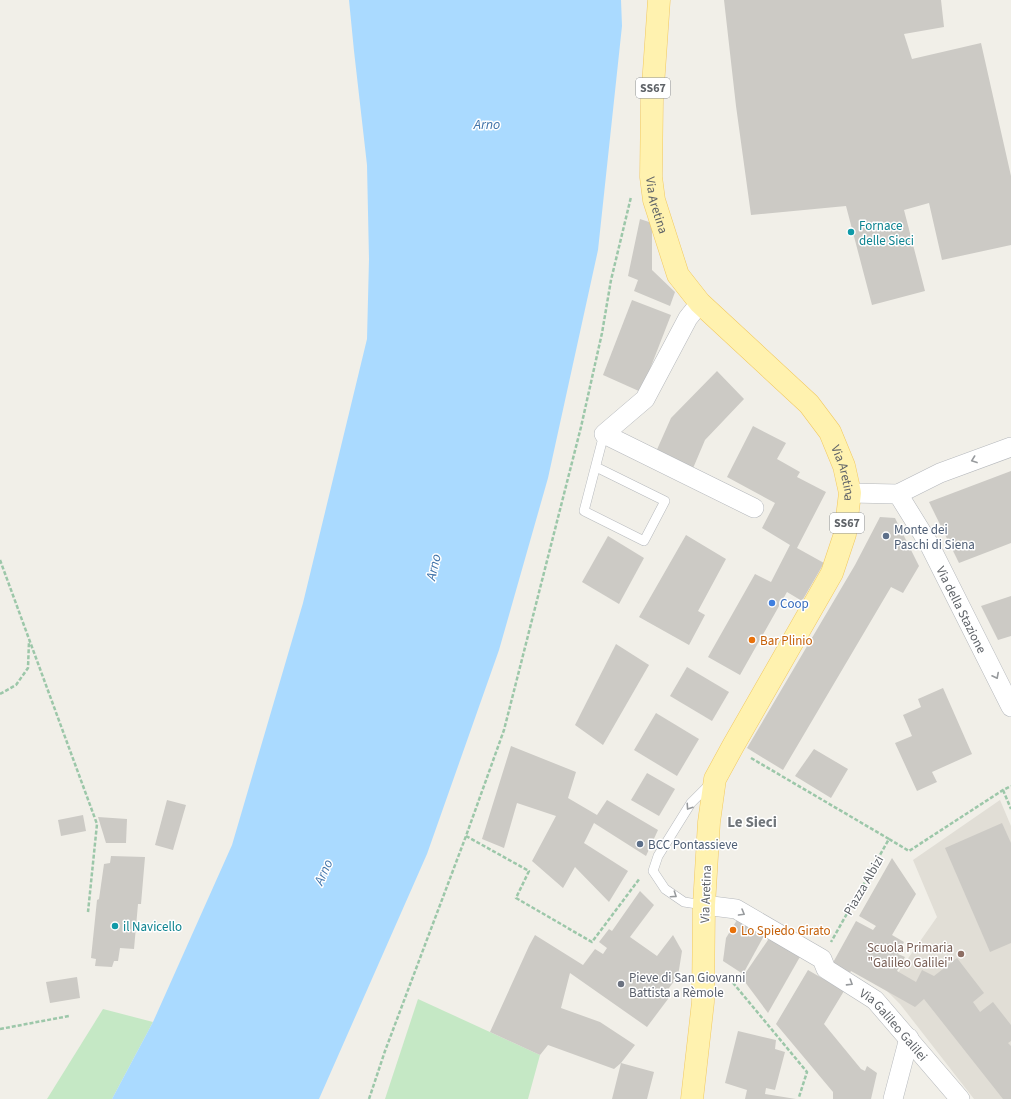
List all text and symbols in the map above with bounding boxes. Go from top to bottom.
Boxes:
road number: SS67 [636,78,670,98]
water label: Arno [473,115,500,135]
street label: Via Aretina [641,176,672,236]
place label: Fornace delle Sieci [859,217,914,250]
marker: Fornace delle Sieci [846,227,856,237]
street label: Via Aretina [826,442,858,502]
one-way arrow [971,456,978,464]
road number: SS67 [830,513,864,533]
place label: Monte dei Paschi di Siena [894,521,975,554]
marker: Monte dei Paschi di Siena [881,531,891,541]
water label: Arno [421,552,447,583]
street label: Via della Stazione [932,563,990,656]
place label: Coop [780,595,809,613]
marker: Coop [767,598,777,608]
place label: Bar Plinio [760,632,813,650]
marker: Bar Plinio [747,635,757,645]
one-way arrow [991,672,998,679]
one-way arrow [686,803,694,810]
district label: Le Sieci [727,812,777,833]
place label: BCC Pontassieve [648,836,738,854]
marker: BCC Pontassieve [635,839,645,849]
street label: Piazza Albizi [839,852,888,919]
water label: Arno [309,856,338,889]
street label: Via Aretina [696,865,716,923]
one-way arrow [670,890,677,898]
one-way arrow [738,908,745,915]
place label: il Navicello [123,918,182,936]
marker: il Navicello [110,921,120,931]
place label: Lo Spiedo Girato [741,922,831,940]
marker: Lo Spiedo Girato [728,925,738,935]
place label: Scuola Primaria "Galileo Galilei" [867,939,953,972]
marker: Scuola Primaria "Galileo Galilei" [956,949,966,959]
place label: Pieve di San Giovanni Battista a Rèmole [629,969,745,1002]
marker: Pieve di San Giovanni Battista a Rèmole [616,979,626,989]
one-way arrow [846,979,853,986]
street label: Via Galileo Galilei [856,984,931,1065]

